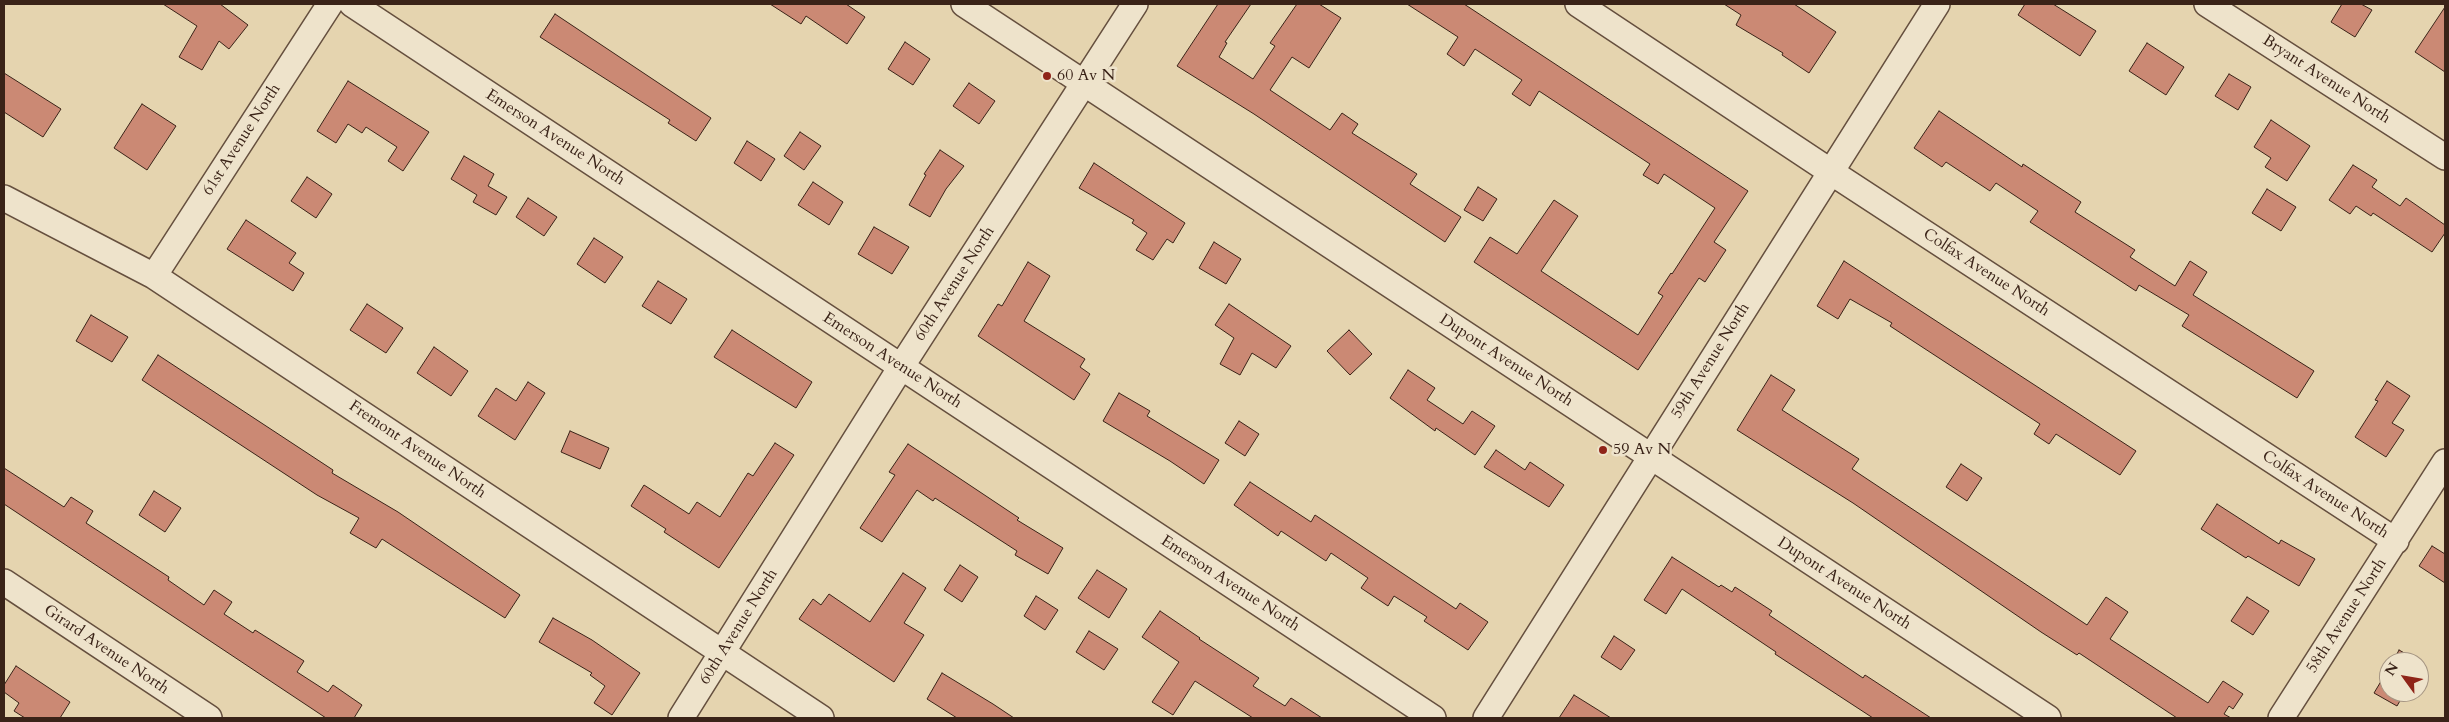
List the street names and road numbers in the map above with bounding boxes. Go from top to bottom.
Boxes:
street label: Bryant Avenue North [2258,31,2394,129]
street label: 61st Avenue North [199,81,285,199]
street label: Emerson Avenue North [482,86,628,190]
street label: 60th Avenue North [911,223,999,345]
street label: Colfax Avenue North [1919,225,2053,321]
street label: 59th Avenue North [1668,300,1754,422]
street label: Emerson Avenue North [819,309,965,413]
street label: Dupont Avenue North [1436,311,1576,411]
street label: Fremont Avenue North [345,397,489,503]
street label: Colfax Avenue North [2258,447,2392,543]
street label: Emerson Avenue North [1157,532,1303,636]
street label: Dupont Avenue North [1774,534,1914,634]
street label: 58th Avenue North [2303,555,2391,677]
street label: 60th Avenue North [696,566,782,688]
street label: Girard Avenue North [40,601,172,699]

